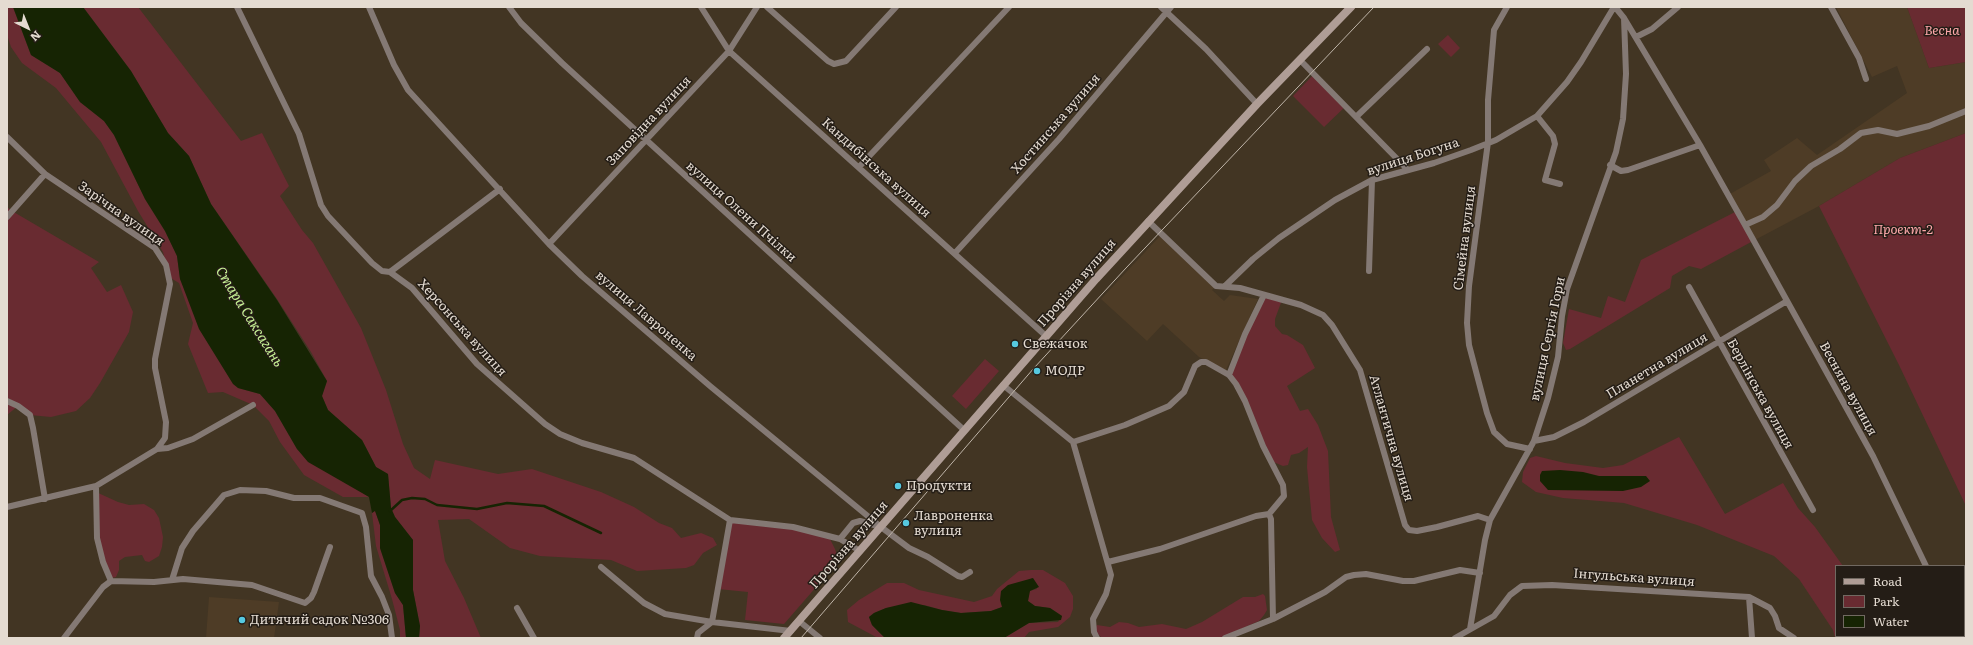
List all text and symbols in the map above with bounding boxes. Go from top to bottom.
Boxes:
north arrow [8,8,48,48]
park label: Весна [1924,23,1960,39]
text: N [27,28,45,46]
street label: Хостинська вулиця [1008,71,1104,177]
street label: Заповідна вулиця [604,73,694,169]
street label: Кандибінська вулиця [818,115,934,221]
street label: вулиця Богуна [1365,135,1461,179]
street label: вулиця Олени Пчілки [683,158,799,266]
street label: Зарічна вулиця [75,179,167,249]
street label: Сімейна вулиця [1451,185,1479,291]
park label: Проект-2 [1873,222,1933,238]
street label: Прорізна вулиця [1035,236,1119,330]
water label: Стара Саксагань [211,264,287,370]
street label: вулиця Лавроненка [592,268,700,364]
street label: вулиця Сергія Гори [1527,275,1569,403]
street label: Херсонська вулиця [414,276,510,380]
street label: Планетна вулиця [1604,330,1710,402]
place label: Свежачок [1023,336,1087,352]
street label: Берлінська вулиця [1723,336,1797,452]
marker: Свежачок [1010,339,1020,349]
street label: Весняна вулиця [1816,339,1880,439]
place label: МОДР [1045,363,1085,379]
marker: МОДР [1032,366,1042,376]
street label: Атлантична вулиця [1365,373,1417,503]
place label: Продукти [906,478,972,494]
marker: Продукти [893,481,903,491]
street label: Прорізна вулиця [807,498,891,592]
place label: Лавроненка вулиця [914,508,993,539]
marker: Лавроненка вулиця [901,518,911,528]
legend [1835,565,1965,637]
street label: Інгульська вулиця [1573,566,1695,590]
text: Road [1873,572,1902,590]
text: Park [1873,592,1899,610]
place label: Дитячий садок №306 [250,612,389,628]
text: Water [1873,612,1909,630]
marker: Дитячий садок №306 [237,615,247,625]

